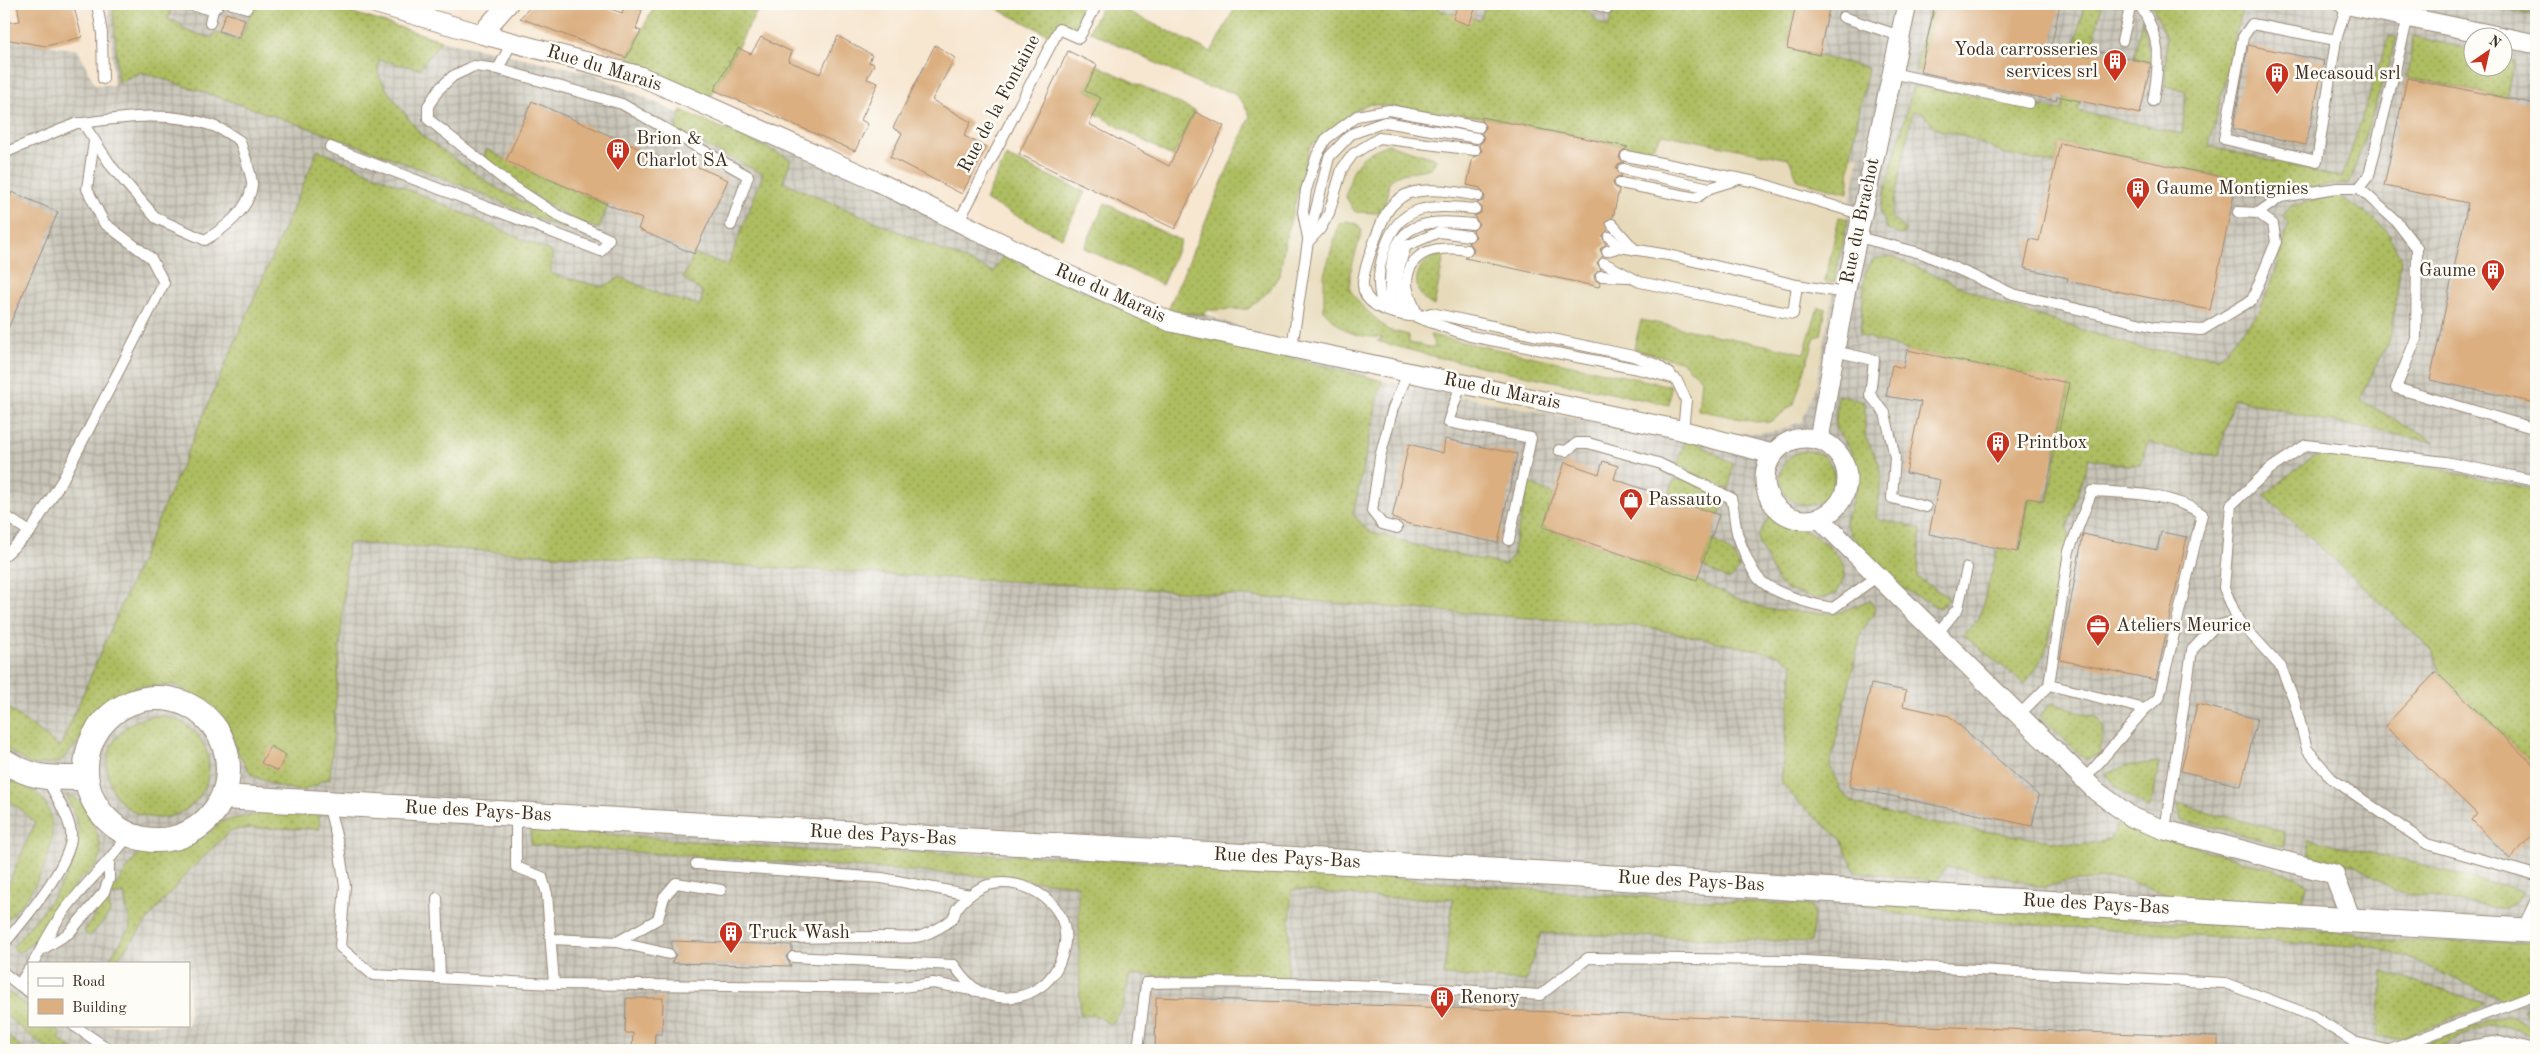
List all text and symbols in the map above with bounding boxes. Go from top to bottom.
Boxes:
north arrow [2462,28,2512,78]
street label: Rue de la Fontaine [956,32,1044,176]
text: N [2486,33,2503,51]
place label: Yoda carrosseries services srl [1954,41,2098,82]
street label: Rue du Marais [544,43,664,95]
building icon: Yoda carrosseries services srl [2102,48,2128,82]
building icon: Mecasoud srl [2264,61,2290,95]
place label: Mecasoud srl [2294,65,2401,84]
place label: Brion & Charlot SA [636,130,729,171]
building icon: Brion & Charlot SA [605,137,631,171]
street label: Rue du Brachot [1838,156,1884,286]
building icon: Gaume Montignies [2125,176,2151,210]
place label: Gaume Montignies [2156,180,2308,199]
building icon: Gaume [2480,258,2506,292]
street label: Rue du Marais [1052,261,1168,327]
place label: Gaume [2419,262,2476,281]
street label: Rue du Marais [1442,370,1562,414]
building icon: Printbox [1985,430,2011,464]
place label: Printbox [2016,434,2087,453]
shop icon: Passauto [1618,487,1644,521]
place label: Passauto [1648,491,1722,510]
office icon: Ateliers Meurice [2085,613,2111,647]
place label: Ateliers Meurice [2116,617,2251,636]
street label: Rue des Pays-Bas [404,799,552,825]
street label: Rue des Pays-Bas [809,823,957,849]
street label: Rue des Pays-Bas [1213,846,1361,872]
street label: Rue des Pays-Bas [1617,869,1765,895]
street label: Rue des Pays-Bas [2022,892,2170,918]
building icon: Truck Wash [718,920,744,954]
place label: Truck Wash [748,924,850,943]
legend [28,962,190,1026]
text: Road [72,975,106,990]
building icon: Renory [1429,985,1455,1019]
place label: Renory [1460,989,1520,1008]
text: Building [72,1001,127,1016]

